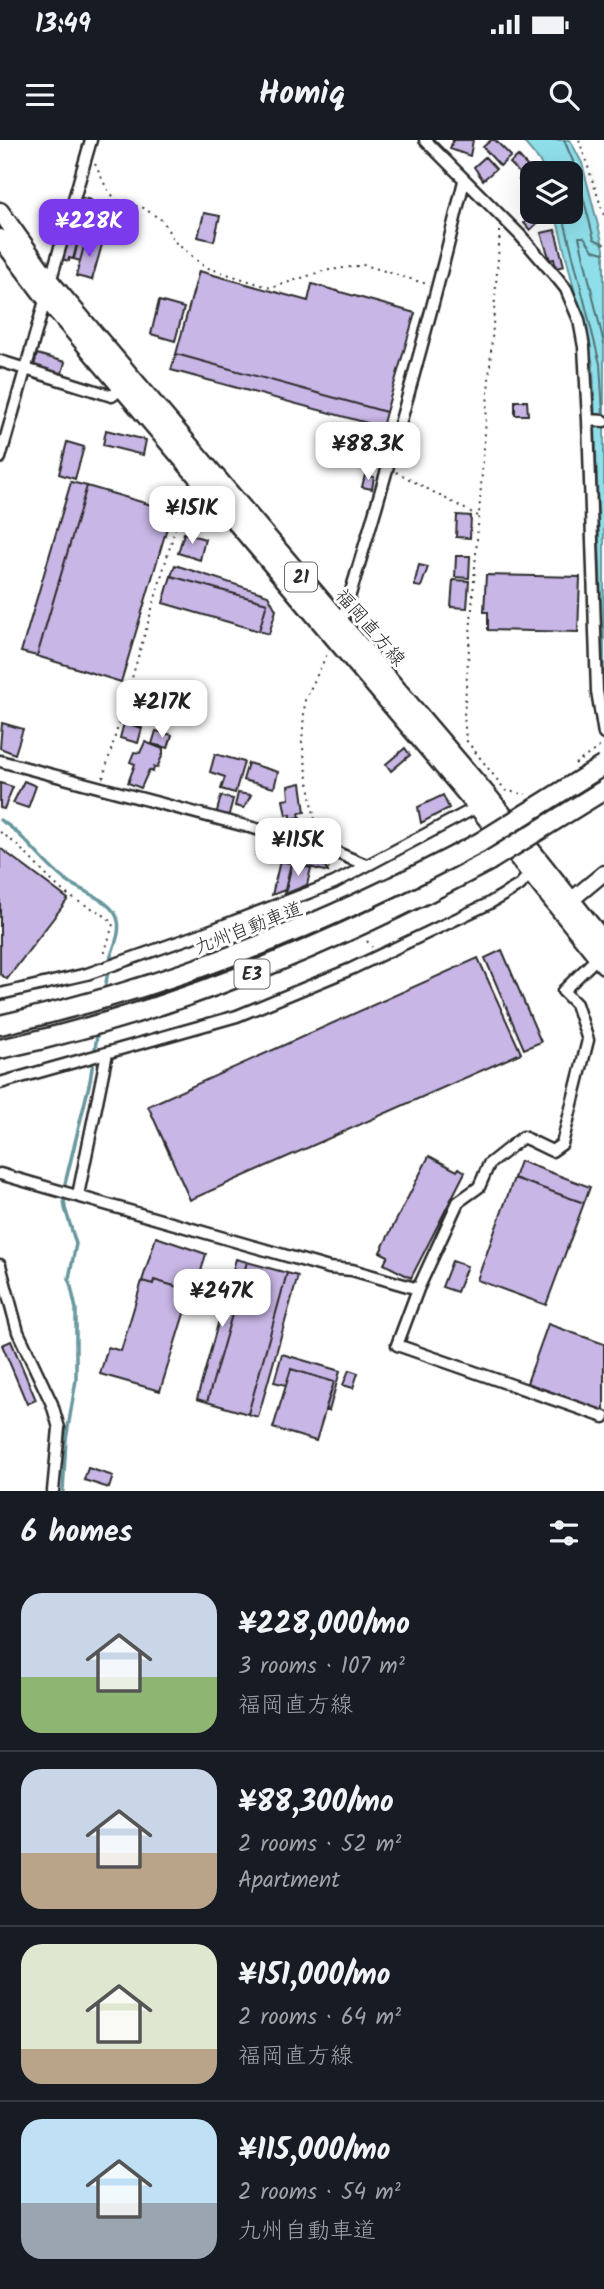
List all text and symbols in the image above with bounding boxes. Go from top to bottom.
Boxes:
text: 13:49 [35,4,91,46]
text: Homiq [259,69,345,120]
icon: menu [21,76,59,114]
icon: search [545,76,583,114]
map controls [520,161,583,224]
button: layers [520,161,583,224]
pin: ¥228K [40,200,138,259]
text: ¥228K [55,204,123,240]
pin: ¥88.3K [311,422,425,482]
text: ¥88.3K [331,427,405,463]
pin: ¥151K [143,486,241,546]
text: ¥151K [165,491,219,527]
road number: 21 [285,562,317,592]
street label: 福岡直方線 [327,583,412,674]
pin: ¥217K [113,680,211,740]
text: ¥217K [132,685,192,721]
pin: ¥115K [249,818,347,878]
text: ¥115K [271,823,325,859]
street label: 九州自動車道 [190,894,307,963]
road number: E3 [234,960,270,988]
pin: ¥247K [173,1270,271,1329]
text: ¥247K [190,1274,254,1310]
text: 6 homes [21,1509,133,1557]
icon: filters [545,1514,583,1552]
text: ¥228,000/mo [238,1601,410,1649]
icon: home [77,1621,161,1705]
text: 3 rooms · 107 m² [238,1649,405,1685]
text: 福岡直方線 [238,1688,353,1724]
text: ¥88,300/mo [238,1779,394,1827]
icon: home [77,1797,161,1881]
text: 2 rooms · 52 m² [238,1827,401,1863]
text: Apartment [238,1863,340,1899]
text: ¥151,000/mo [238,1952,391,2000]
icon: home [77,1972,161,2056]
text: 2 rooms · 64 m² [238,2000,401,2036]
text: 福岡直方線 [238,2039,353,2075]
text: ¥115,000/mo [238,2127,391,2175]
icon: home [77,2147,161,2231]
text: 2 rooms · 54 m² [238,2175,401,2211]
text: 九州自動車道 [238,2214,376,2250]

